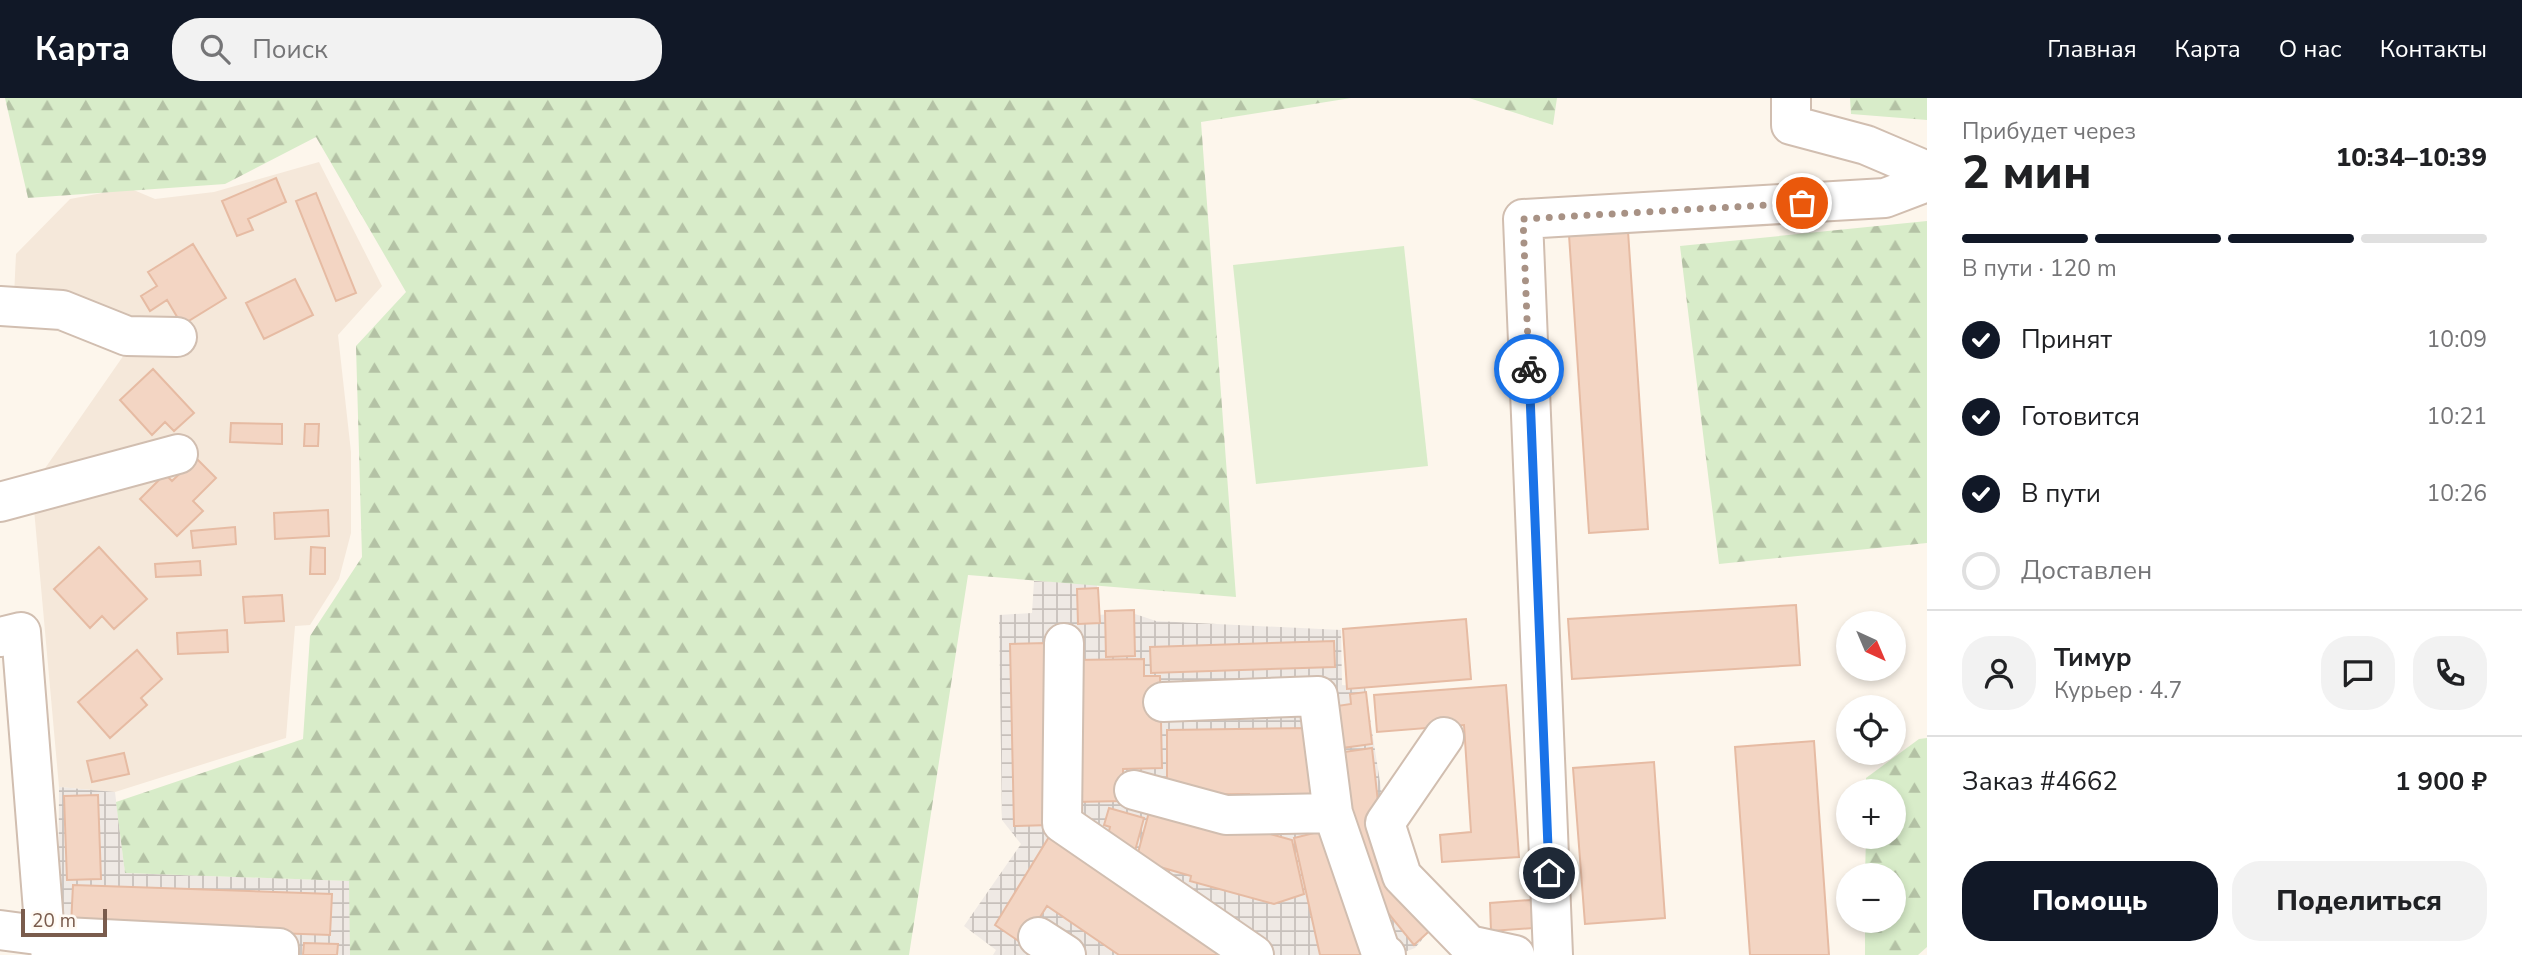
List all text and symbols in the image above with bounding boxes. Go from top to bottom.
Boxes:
search box [172,18,662,81]
text: Карта [35,27,130,72]
icon: search [196,30,234,68]
text: Поиск [252,32,328,67]
text: Главная [2047,33,2137,65]
text: Карта [2175,33,2241,65]
text: О нас [2279,33,2342,65]
text: Контакты [2380,33,2487,65]
text: Прибудет через [1962,116,2136,147]
text: 10:34–10:39 [2336,140,2487,175]
text: 2 мин [1962,141,2091,204]
pin [1772,173,1832,233]
icon: bag [1783,184,1821,222]
text: В пути · 120 m [1962,253,2117,284]
icon: check [1962,321,2000,359]
text: Принят [2021,322,2112,357]
text: 10:09 [2427,324,2487,355]
courier [1494,334,1564,404]
icon: bike [1510,350,1548,388]
icon: check [1962,398,2000,436]
text: Готовится [2021,399,2140,434]
text: 10:21 [2427,401,2487,432]
icon: check [1962,475,2000,513]
text: В пути [2021,476,2101,511]
text: 10:26 [2427,478,2487,509]
text: Доставлен [2021,553,2152,588]
north arrow [1836,611,1906,681]
map controls [1836,611,1906,933]
button: person [1962,636,2036,710]
button: chat [2321,636,2395,710]
button: phone [2413,636,2487,710]
text: Тимур [2054,640,2132,675]
text: Курьер · 4.7 [2054,675,2182,706]
button: locate [1836,695,1906,765]
text: Заказ #4662 [1962,764,2118,799]
text: 1 900 ₽ [2395,764,2487,799]
button: + [1836,779,1906,849]
pin [1519,843,1579,903]
icon: home [1530,854,1568,892]
button: Помощь [1962,861,2218,941]
button: Поделиться [2232,861,2487,941]
button: − [1836,863,1906,933]
scale bar [21,906,107,938]
text: 20 m [32,908,76,934]

